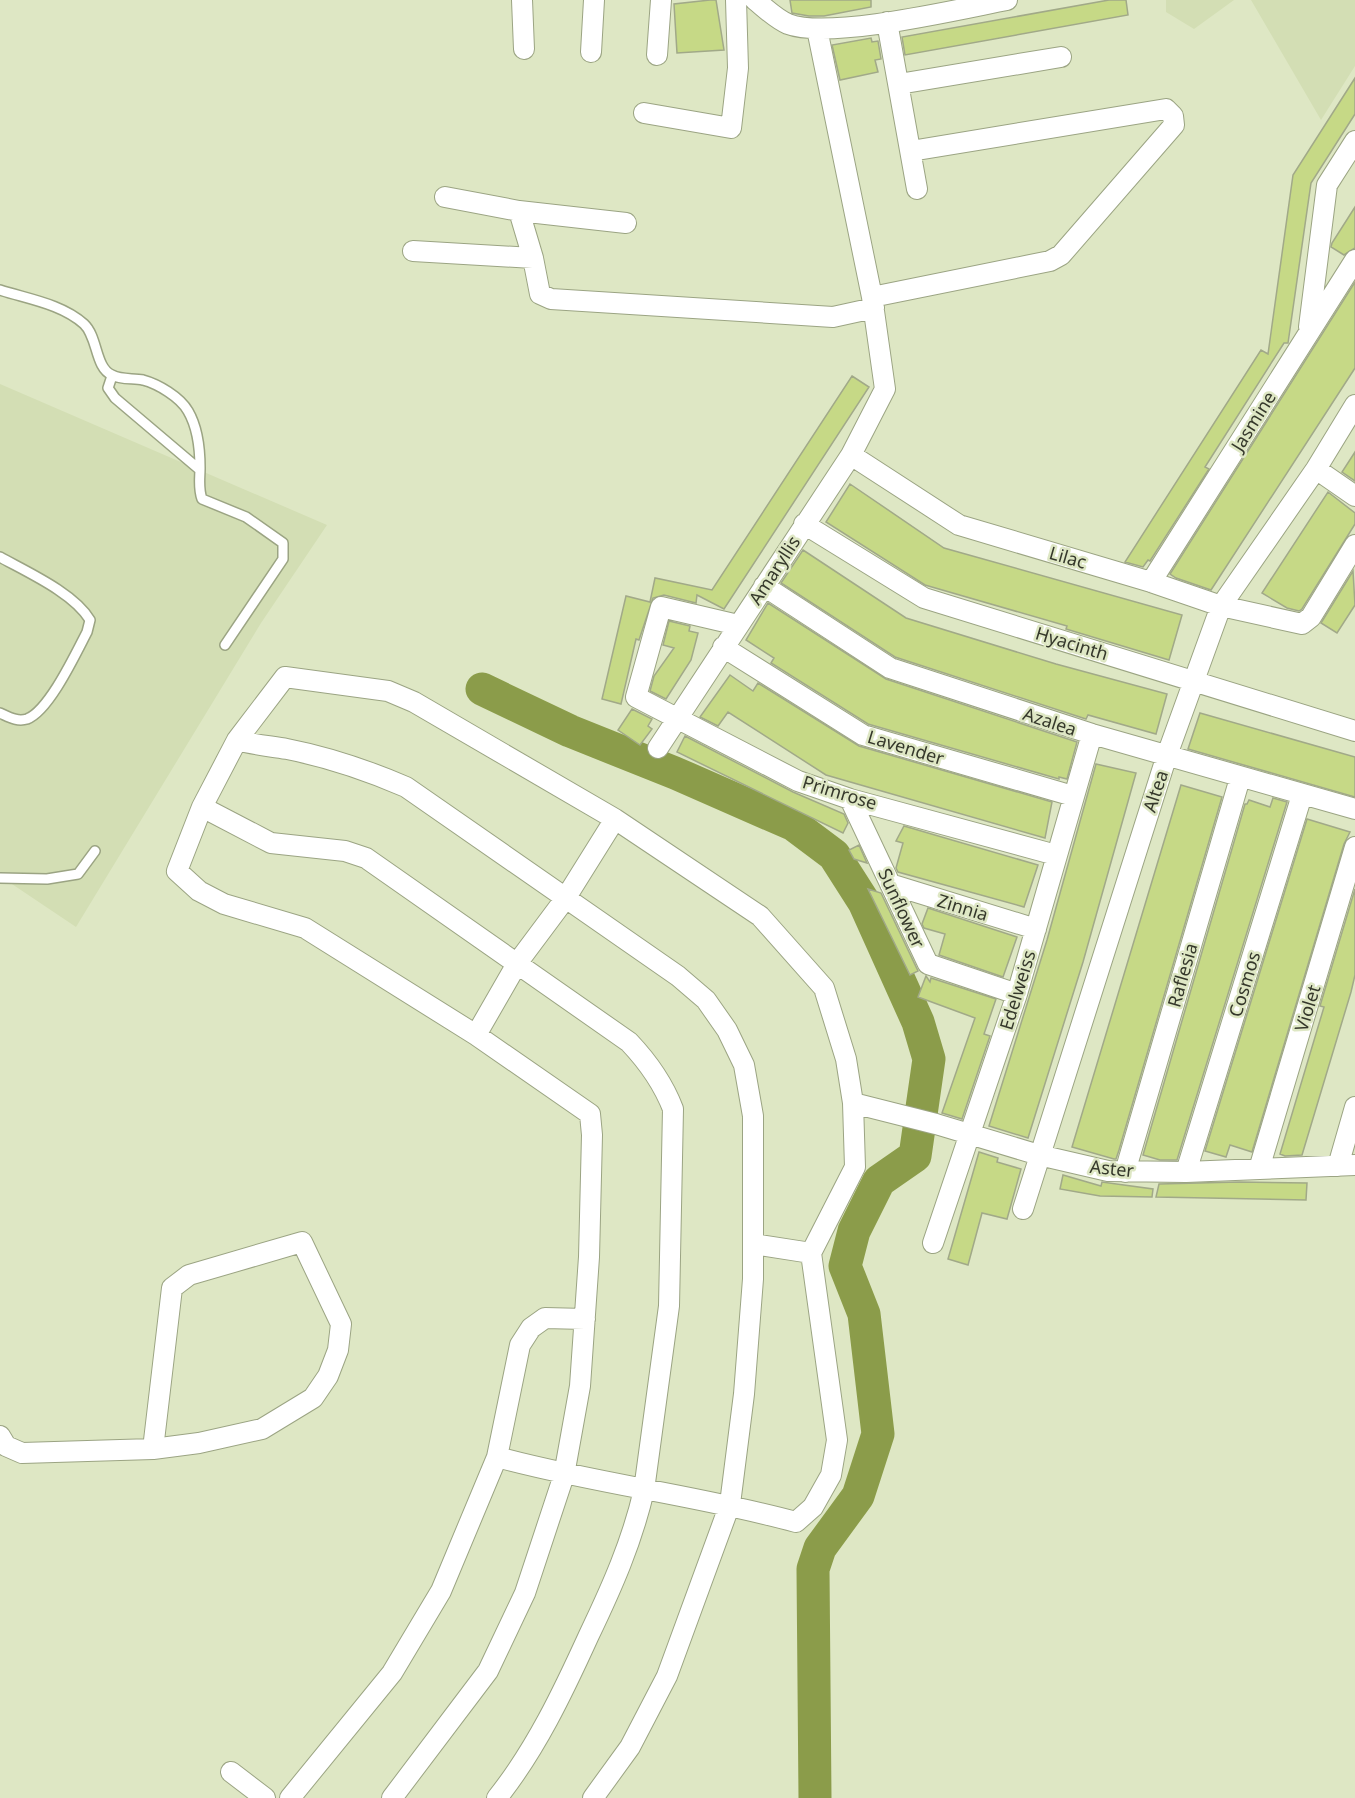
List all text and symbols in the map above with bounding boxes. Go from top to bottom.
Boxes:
street label: Jasmine [1224,386,1281,457]
street label: Amaryllis [743,531,805,609]
street label: Lilac [1047,540,1090,574]
street label: Hyacinth [1033,621,1111,665]
street label: Azalea [1020,701,1080,741]
street label: Lavender [865,724,948,770]
street label: Altea [1137,767,1173,815]
street label: Primrose [800,769,880,815]
street label: Sunflower [873,864,931,952]
street label: Zinnia [935,888,991,926]
street label: Raflesia [1161,940,1203,1010]
street label: Edelweiss [994,947,1040,1033]
street label: Cosmos [1223,948,1265,1020]
street label: Violet [1289,981,1326,1034]
street label: Aster [1089,1154,1136,1182]

